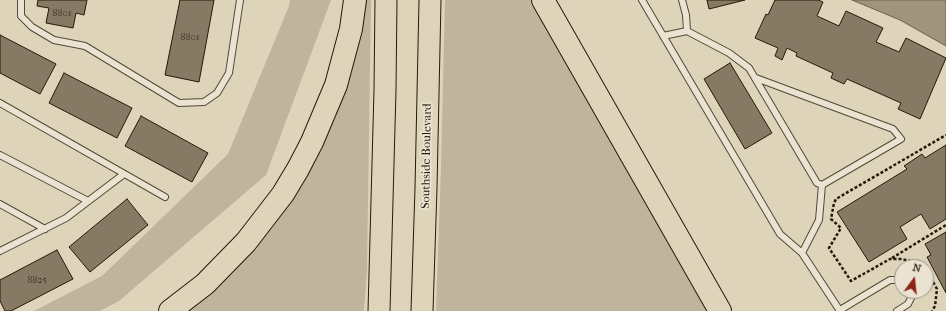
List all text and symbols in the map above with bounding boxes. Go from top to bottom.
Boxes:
house number: 8801 [52,8,72,20]
house number: 8801 [180,32,200,44]
street label: Southside Boulevard [419,103,435,209]
north arrow [894,259,934,299]
text: N [911,261,923,275]
house number: 8825 [27,275,47,287]

